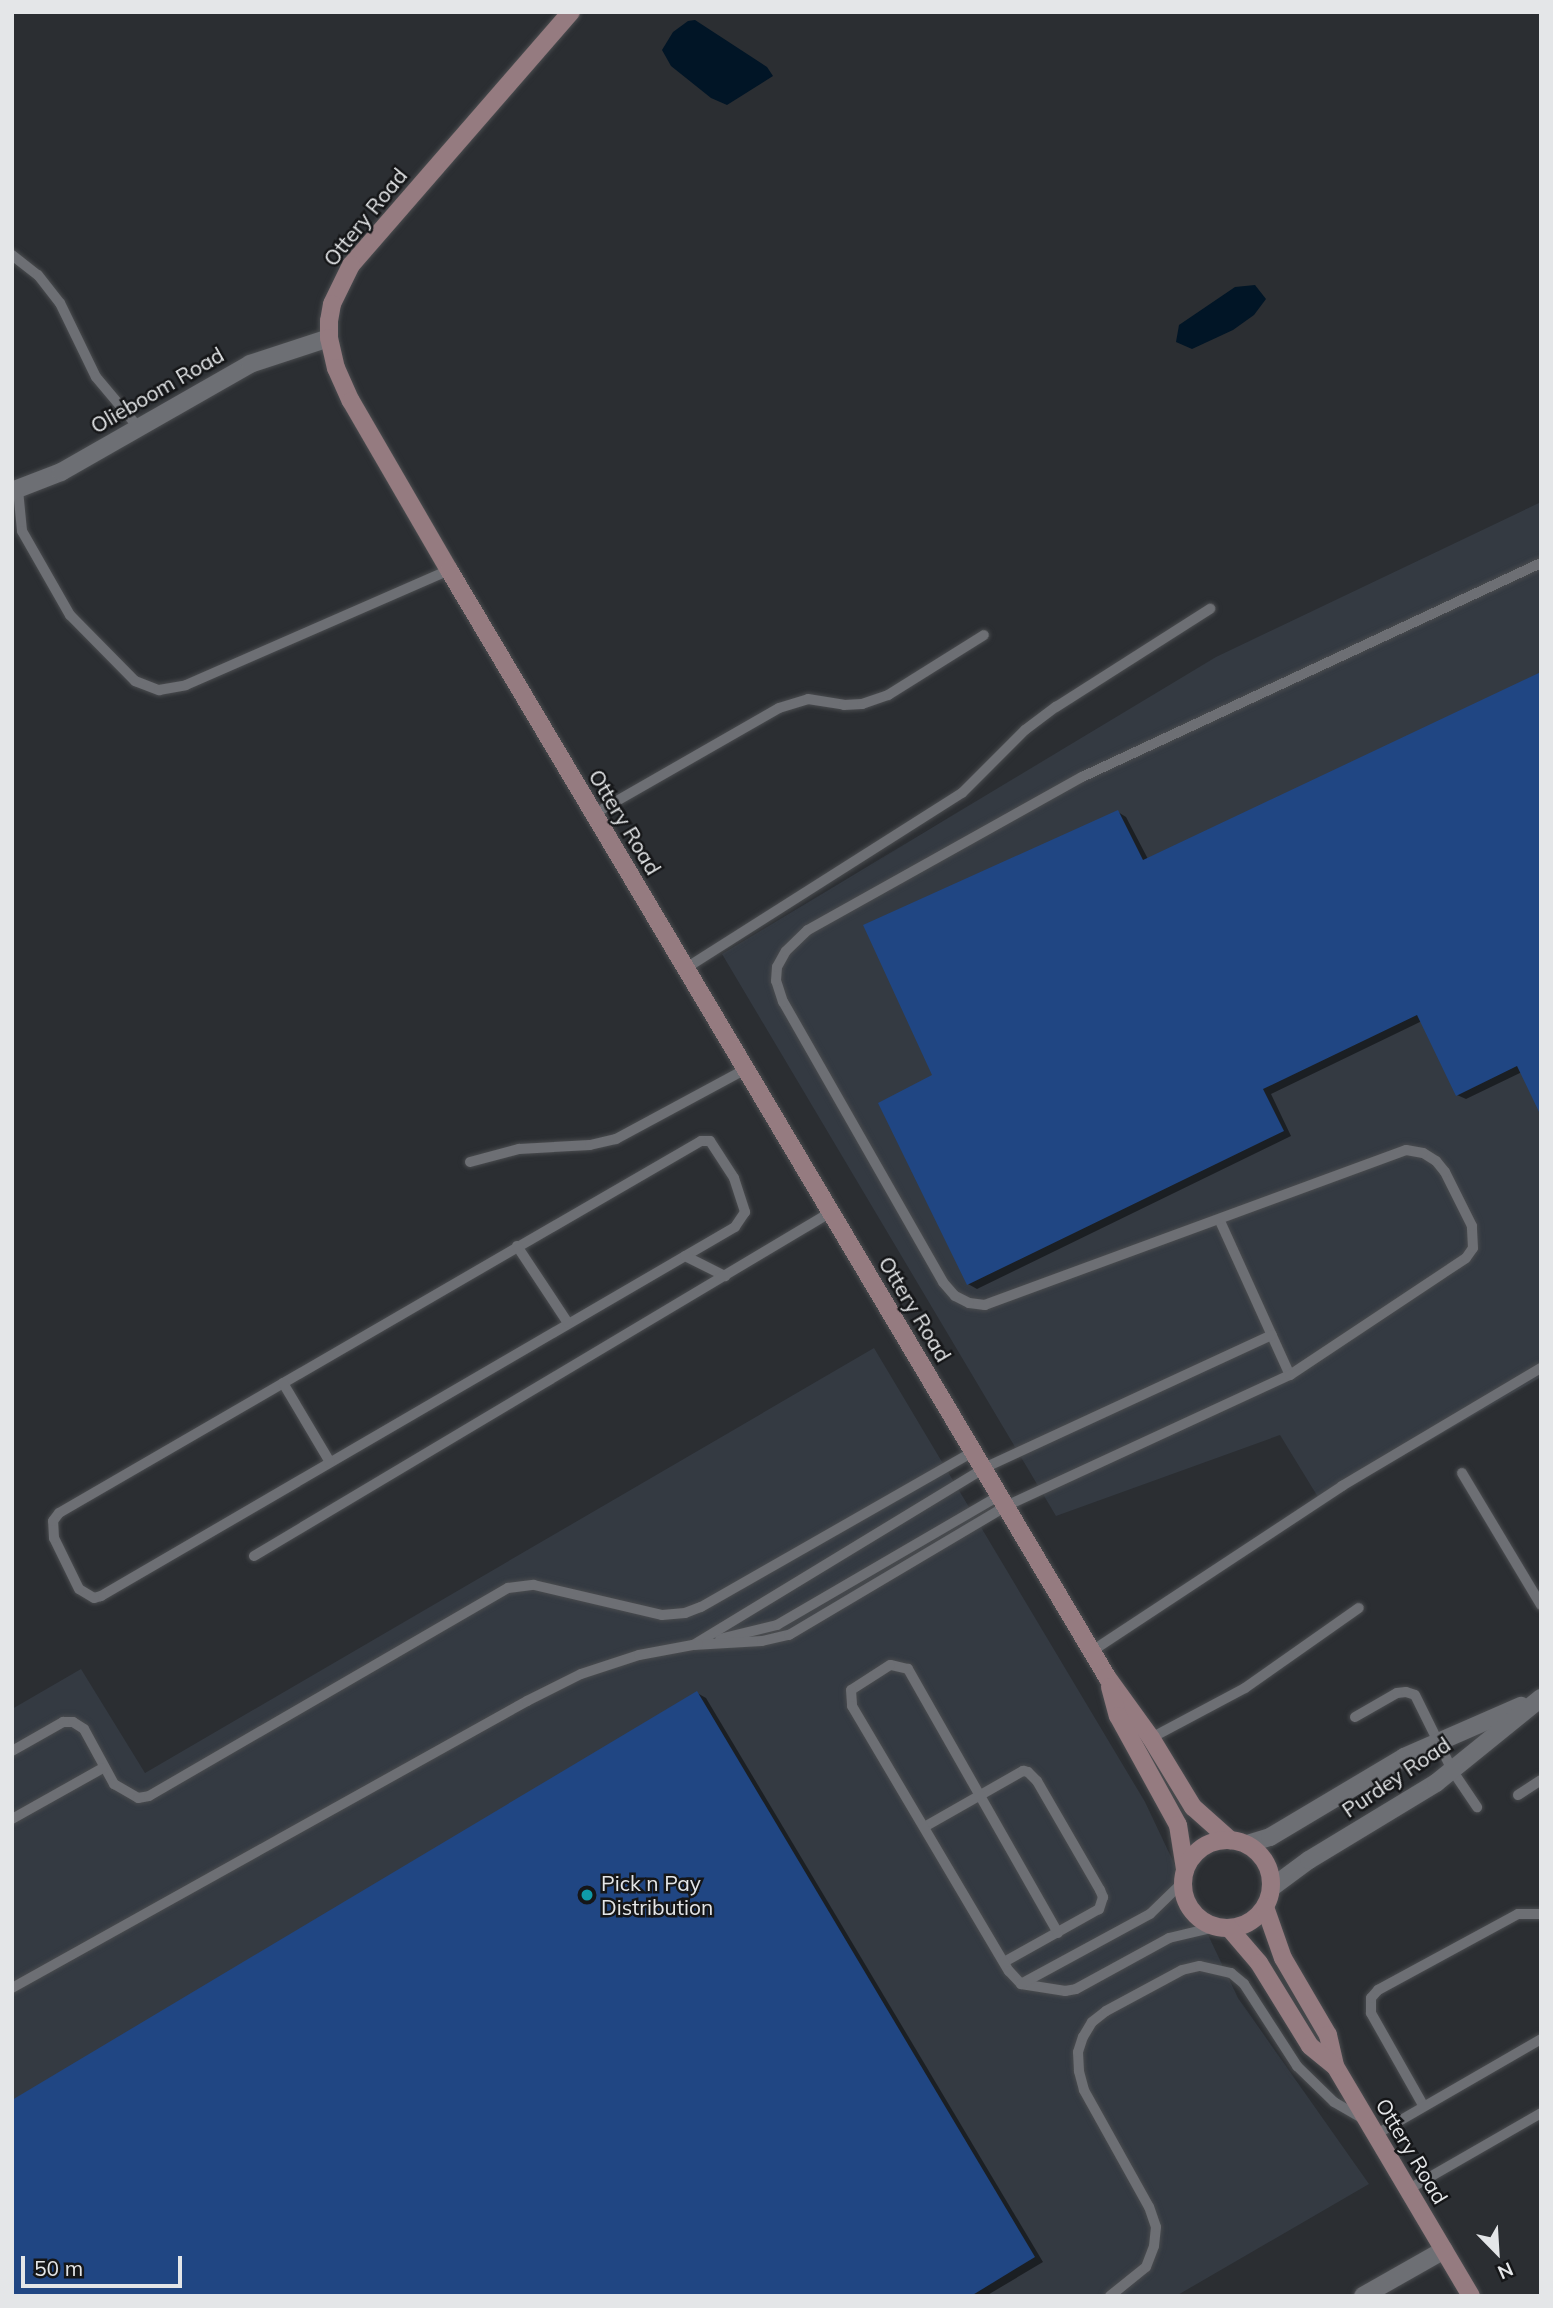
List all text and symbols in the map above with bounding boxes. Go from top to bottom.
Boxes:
street label: Ottery Road [318,163,412,271]
street label: Olieboom Road [86,342,228,438]
street label: Ottery Road [584,765,666,879]
street label: Ottery Road [874,1252,956,1366]
street label: Purdey Road [1337,1732,1455,1822]
place label: Pick n Pay Distribution [601,1870,713,1920]
marker: Pick n Pay Distribution [579,1887,595,1903]
street label: Ottery Road [1371,2094,1453,2208]
north arrow [1462,2217,1532,2287]
scale bar [24,2242,186,2286]
text: 50 m [34,2255,83,2281]
text: N [1494,2257,1517,2285]

